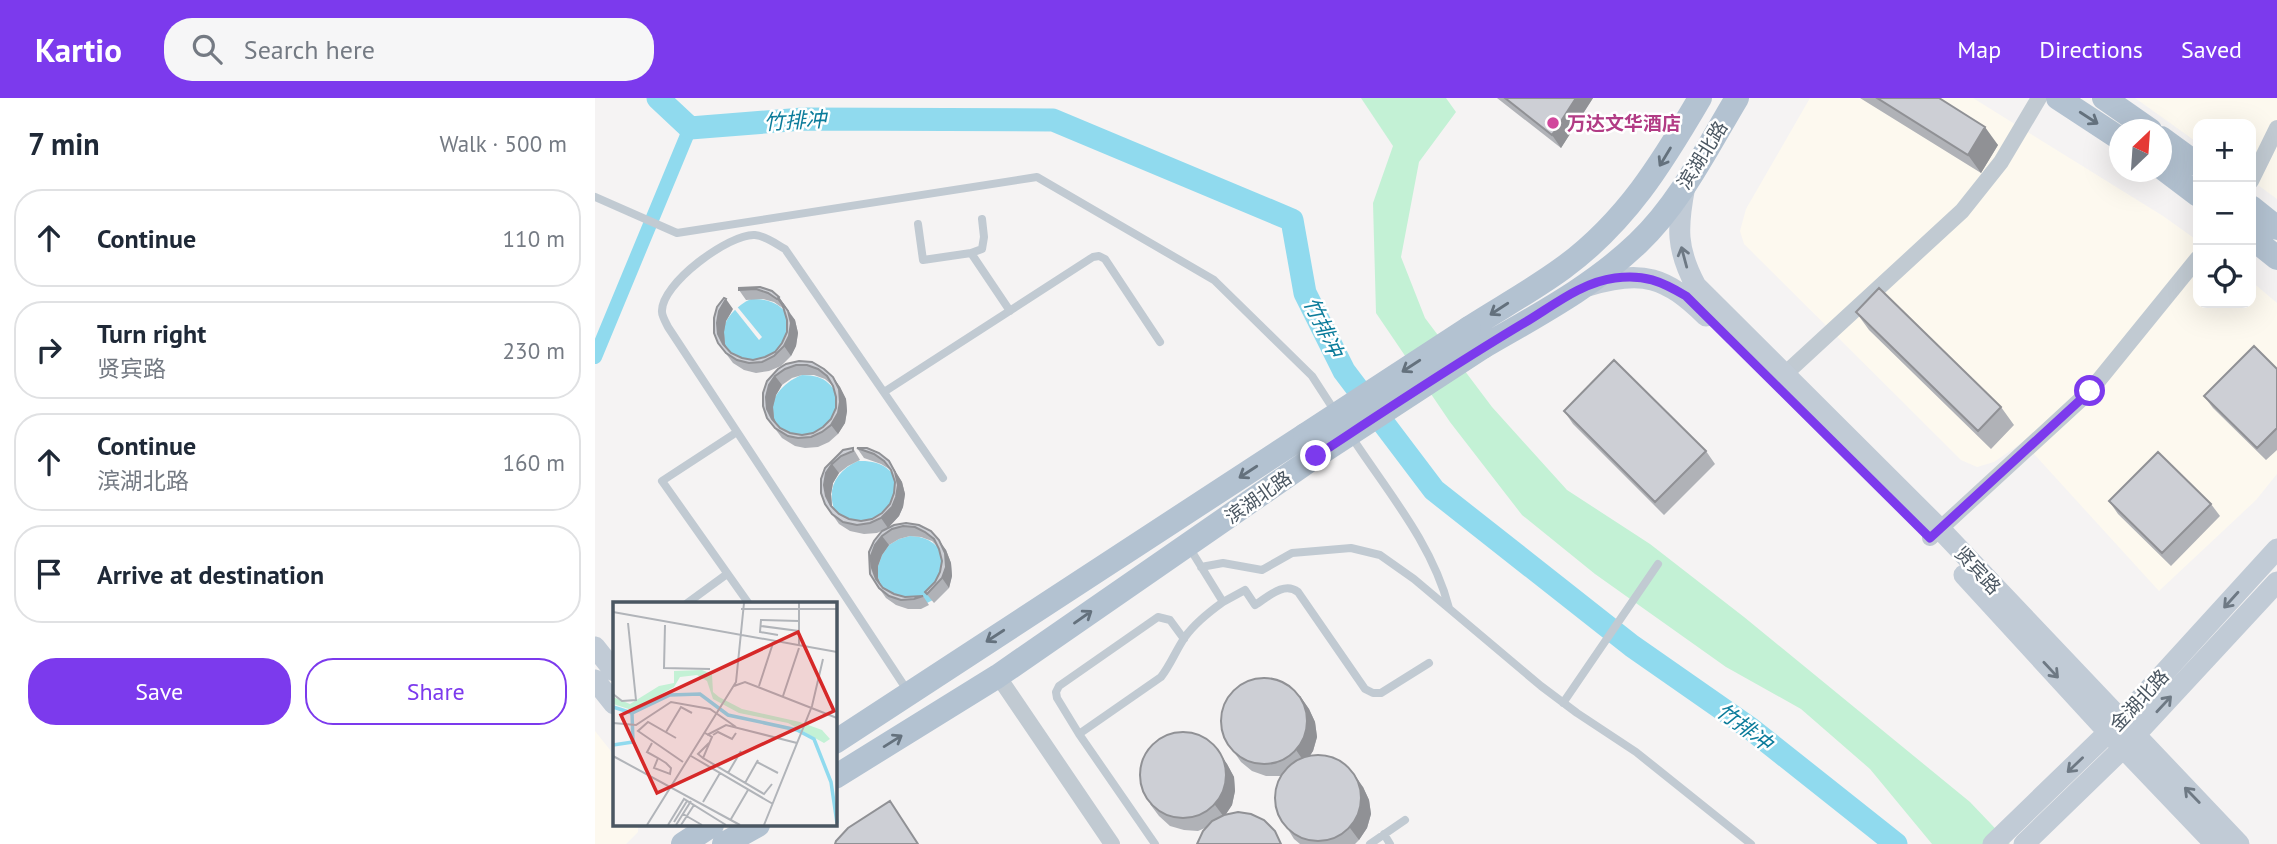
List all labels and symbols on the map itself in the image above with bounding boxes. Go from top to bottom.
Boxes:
water label: 竹排冲 [763,105,829,136]
one-way arrow [2079,110,2098,125]
place label: 万达文华酒店 [1567,111,1681,135]
marker: 万达文华酒店 [1545,115,1561,131]
street label: 滨湖北路 [1672,116,1732,194]
north arrow [2109,119,2172,182]
one-way arrow [1658,146,1672,166]
one-way arrow [1677,246,1690,269]
water label: 竹排冲 [1298,293,1350,363]
one-way arrow [1490,302,1510,316]
one-way arrow [1402,359,1422,373]
route start [2074,375,2105,406]
route end [1300,440,1331,471]
street label: 滨湖北路 [1220,465,1296,529]
one-way arrow [1238,466,1258,480]
street label: 贤宾路 [1950,541,2006,599]
one-way arrow [2223,590,2239,608]
inset map [613,602,837,826]
one-way arrow [1073,610,1092,624]
one-way arrow [986,629,1005,643]
one-way arrow [2043,661,2059,679]
street label: 金湖北路 [2104,664,2174,736]
one-way arrow [2155,696,2172,713]
water label: 竹排冲 [1711,697,1779,758]
one-way arrow [882,734,902,748]
one-way arrow [2067,756,2084,773]
one-way arrow [2183,786,2200,803]

